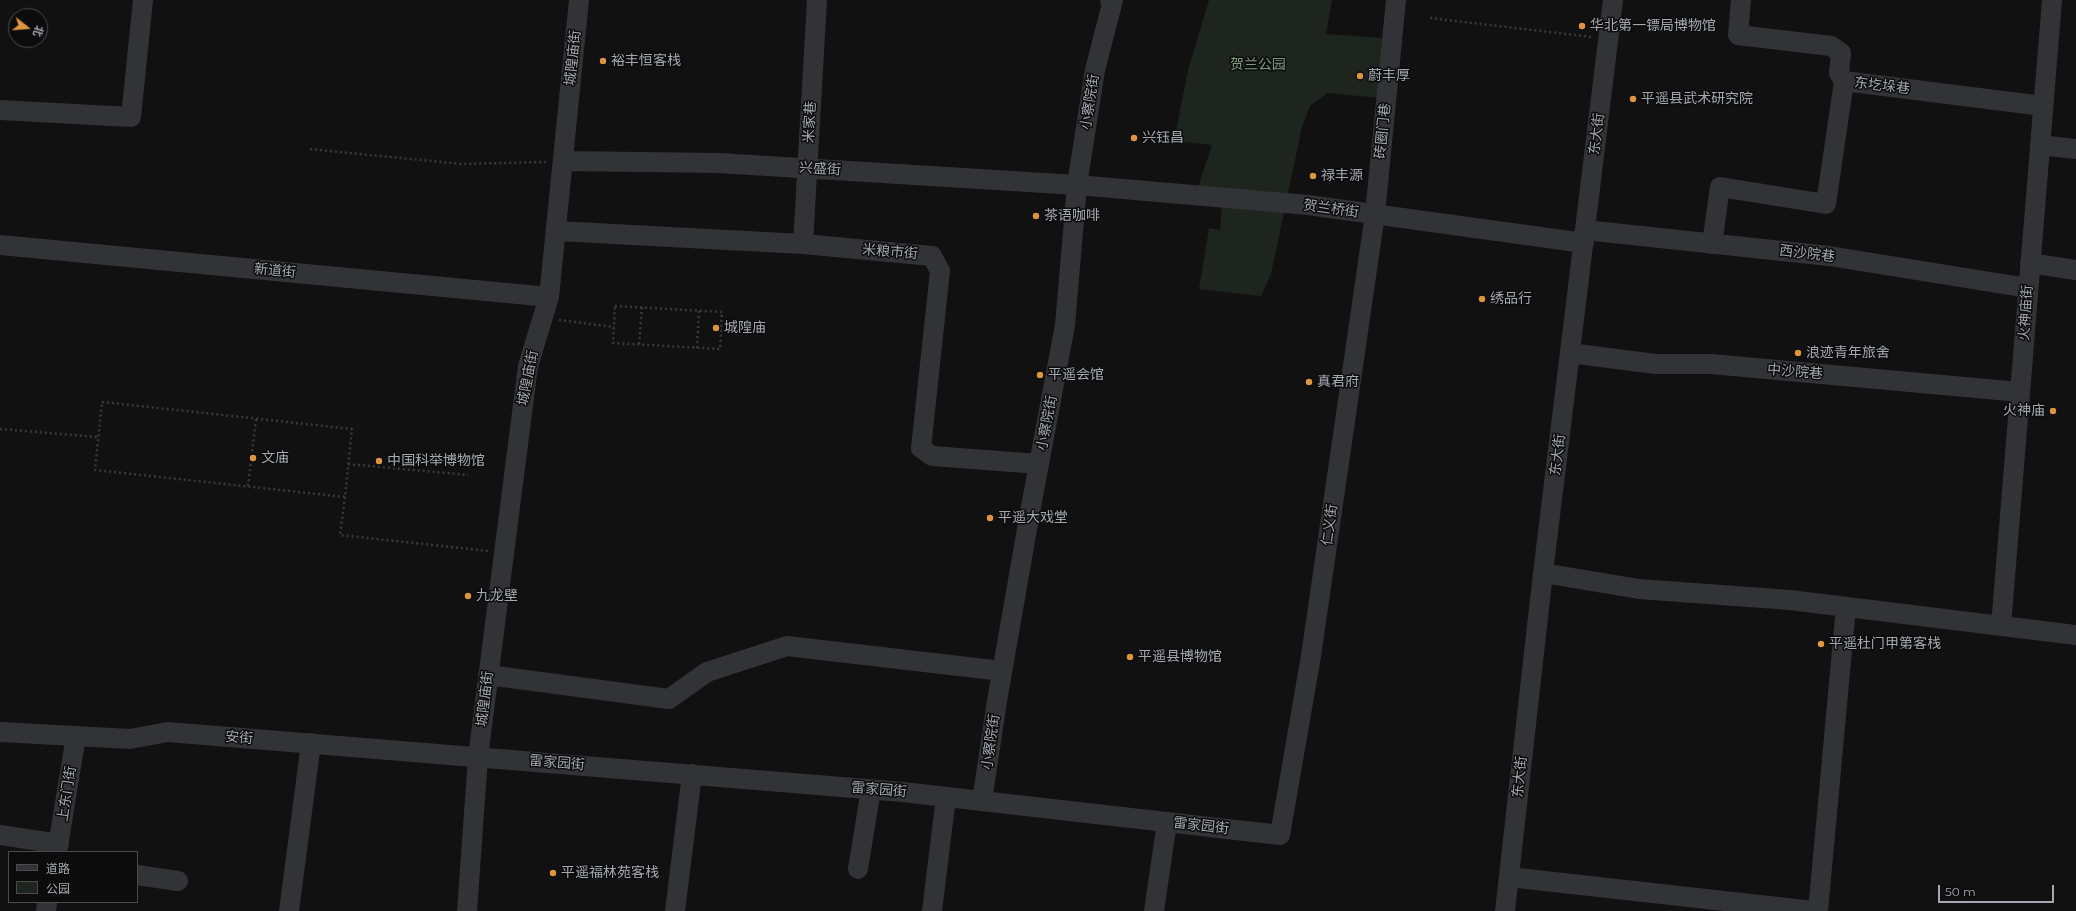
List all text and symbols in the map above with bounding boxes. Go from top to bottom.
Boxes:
north arrow [8,8,48,48]
place label: 华北第一镖局博物馆 [1590,18,1716,34]
marker: 华北第一镖局博物馆 [1577,21,1587,31]
text: 北 [30,24,47,39]
street label: 城隍庙街 [562,29,584,87]
place label: 裕丰恒客栈 [611,53,681,69]
marker: 裕丰恒客栈 [598,56,608,66]
park label: 贺兰公园 [1230,57,1286,73]
place label: 蔚丰厚 [1368,68,1410,84]
marker: 蔚丰厚 [1355,71,1365,81]
street label: 小察院街 [1077,73,1103,131]
street label: 东圪垛巷 [1853,74,1911,98]
place label: 平遥县武术研究院 [1641,91,1753,107]
marker: 平遥县武术研究院 [1628,94,1638,104]
street label: 米家巷 [801,101,819,143]
street label: 砖圈门巷 [1372,102,1394,160]
street label: 东大街 [1586,112,1608,156]
place label: 兴钰昌 [1142,130,1184,146]
marker: 兴钰昌 [1129,133,1139,143]
street label: 兴盛街 [798,159,842,179]
place label: 禄丰源 [1321,168,1363,184]
marker: 禄丰源 [1308,171,1318,181]
street label: 贺兰桥街 [1302,197,1360,221]
place label: 茶语咖啡 [1044,208,1100,224]
marker: 茶语咖啡 [1031,211,1041,221]
street label: 米粮市街 [861,241,919,263]
street label: 西沙院巷 [1778,242,1836,266]
street label: 新道街 [253,261,297,281]
street label: 火神庙街 [2016,284,2036,342]
place label: 绣品行 [1490,291,1532,307]
marker: 绣品行 [1477,294,1487,304]
place label: 城隍庙 [724,320,766,336]
marker: 城隍庙 [711,323,721,333]
place label: 浪迹青年旅舍 [1806,345,1890,361]
marker: 浪迹青年旅舍 [1793,348,1803,358]
street label: 城隍庙街 [514,349,542,407]
street label: 中沙院巷 [1766,361,1824,383]
place label: 平遥会馆 [1048,367,1104,383]
marker: 平遥会馆 [1035,370,1045,380]
place label: 真君府 [1317,374,1359,390]
marker: 真君府 [1304,377,1314,387]
street label: 小察院街 [1033,394,1061,452]
place label: 火神庙 [2003,403,2045,419]
marker: 火神庙 [2048,406,2058,416]
street label: 东大街 [1547,433,1569,477]
place label: 文庙 [261,450,289,466]
marker: 文庙 [248,453,258,463]
place label: 中国科举博物馆 [387,453,485,469]
marker: 中国科举博物馆 [374,456,384,466]
street label: 仁义街 [1319,503,1341,547]
place label: 平遥大戏堂 [998,510,1068,526]
marker: 平遥大戏堂 [985,513,995,523]
place label: 九龙壁 [476,588,518,604]
marker: 九龙壁 [463,591,473,601]
place label: 平遥杜门甲第客栈 [1829,636,1941,652]
marker: 平遥杜门甲第客栈 [1816,639,1826,649]
place label: 平遥县博物馆 [1138,649,1222,665]
marker: 平遥县博物馆 [1125,652,1135,662]
street label: 城隍庙街 [473,670,497,728]
street label: 小察院街 [979,713,1003,771]
street label: 安街 [224,728,254,748]
street label: 雷家园街 [528,752,586,774]
street label: 东大街 [1509,755,1531,799]
street label: 上东门街 [54,765,80,823]
street label: 雷家园街 [850,779,908,801]
street label: 雷家园街 [1172,814,1230,838]
legend [8,851,138,903]
text: 道路 [46,861,70,876]
place label: 平遥福林苑客栈 [561,865,659,881]
marker: 平遥福林苑客栈 [548,868,558,878]
scale bar [1940,877,2056,903]
text: 公园 [46,881,70,896]
text: 50 m [1945,884,1976,899]

